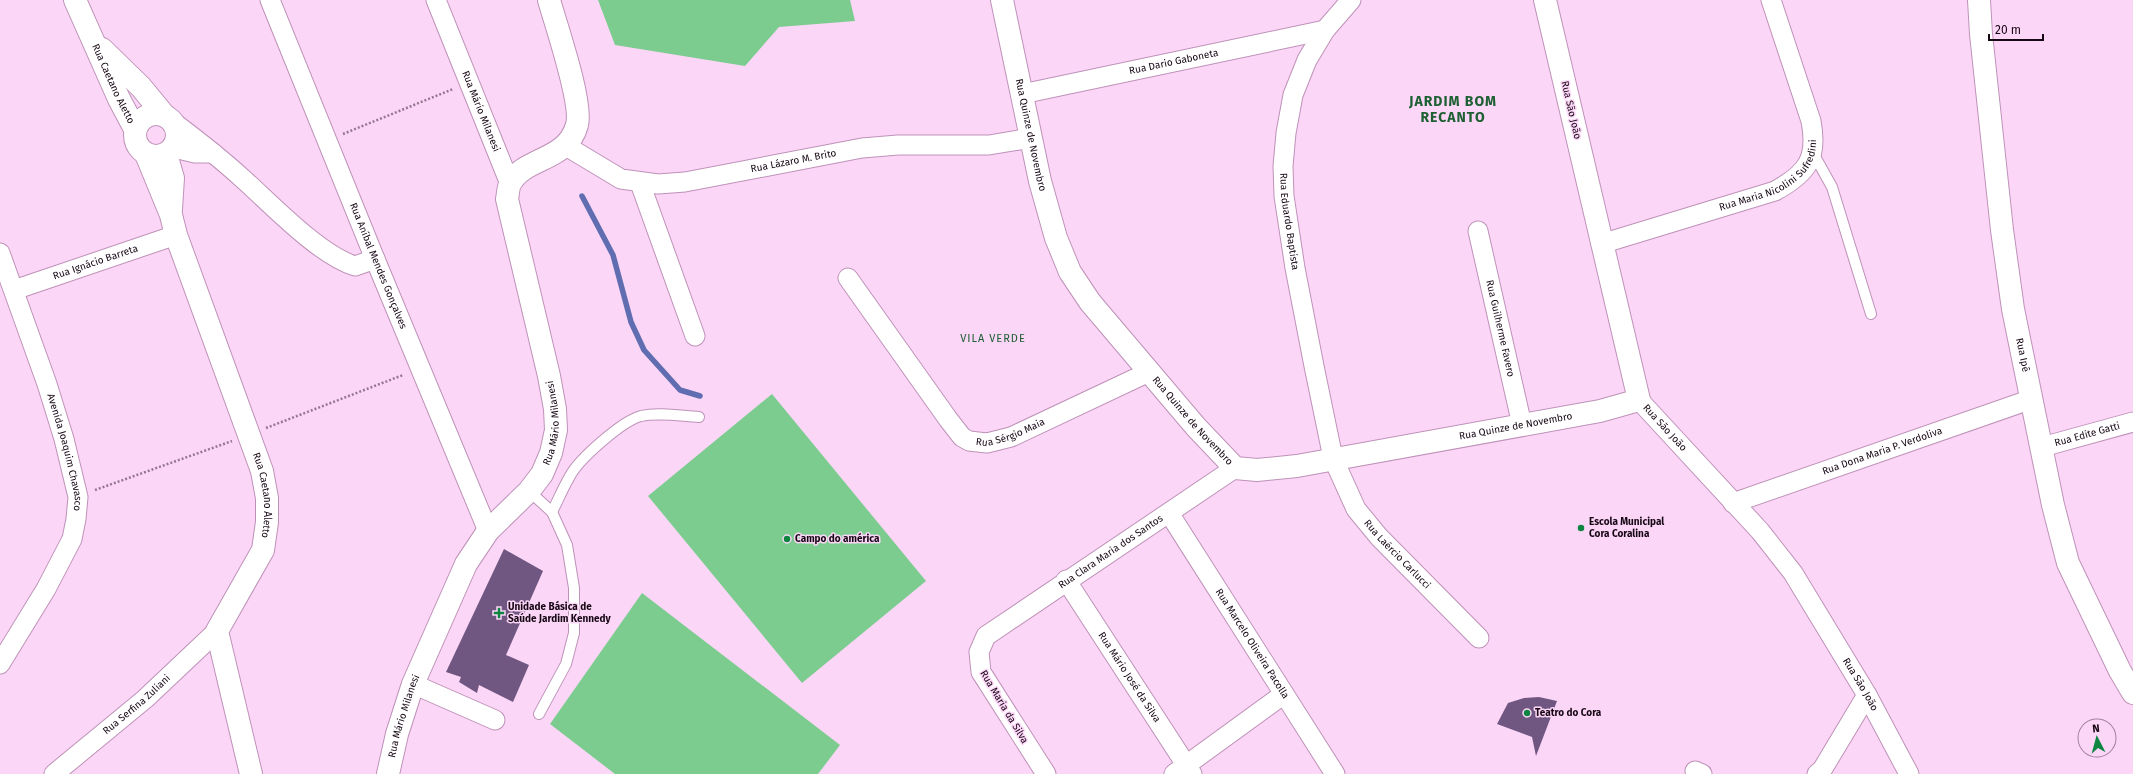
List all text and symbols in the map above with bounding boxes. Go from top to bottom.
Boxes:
scale bar [1989,16,2043,42]
text: 20 m [1995,23,2021,37]
street label: Rua Caetano Aletto [89,42,137,126]
street label: Rua Dario Gaboneta [1128,47,1219,77]
street label: Rua Mário Milanesi [459,69,502,154]
street label: Rua Quinze de Novembro [1013,78,1049,193]
street label: Rua São João [1558,80,1584,140]
district label: JARDIM BOM RECANTO [1408,93,1497,126]
street label: Rua Maria Nicolini Sufredini [1718,139,1819,214]
street label: Rua Lázaro M. Brito [750,147,837,175]
street label: Rua Eduardo Baptista [1277,173,1301,271]
street label: Rua Aníbal Mendes Gonçalves [347,201,409,331]
street label: Rua Ignácio Barreta [51,242,140,282]
street label: Rua Guilherme Favero [1483,279,1517,378]
district label: VILA VERDE [960,332,1026,345]
street label: Rua Ipê [2013,337,2032,373]
street label: Rua Quinze de Novembro [1150,374,1235,468]
street label: Rua Mário Milanesi [540,380,562,467]
street label: Avenida Joaquim Chavasco [44,392,84,512]
street label: Rua São João [1640,402,1689,454]
street label: Rua Quinze de Novembro [1458,410,1573,442]
street label: Rua Sérgio Maia [975,416,1047,449]
street label: Rua Edite Gatti [2053,420,2122,449]
street label: Rua Dona Maria P. Verdoliva [1821,425,1944,477]
street label: Rua Caetano Aletto [250,451,273,539]
street label: Rua Clara Maria dos Santos [1056,512,1166,591]
place label: Escola Municipal Cora Coralina [1589,516,1664,540]
street label: Rua Laércio Carlucci [1361,517,1433,592]
marker: Escola Municipal Cora Coralina [1576,523,1586,533]
place label: Campo do américa [795,532,880,545]
marker: Campo do américa [782,534,792,544]
street label: Rua Marcelo Oliveira Pacolla [1213,586,1292,701]
place label: Unidade Básica de Saúde Jardim Kennedy [508,600,612,625]
marker: Unidade Básica de Saúde Jardim Kennedy [493,607,505,619]
street label: Rua Mário José da Silva [1095,630,1163,725]
street label: Rua São João [1840,656,1881,713]
street label: Rua Maria da Silva [977,668,1031,746]
street label: Rua Serfina Zuliani [101,672,173,737]
street label: Rua Mário Milanesi [386,673,422,759]
place label: Teatro do Cora [1535,707,1602,719]
marker: Teatro do Cora [1522,708,1532,718]
north arrow [2077,718,2117,758]
text: N [2092,722,2100,735]

